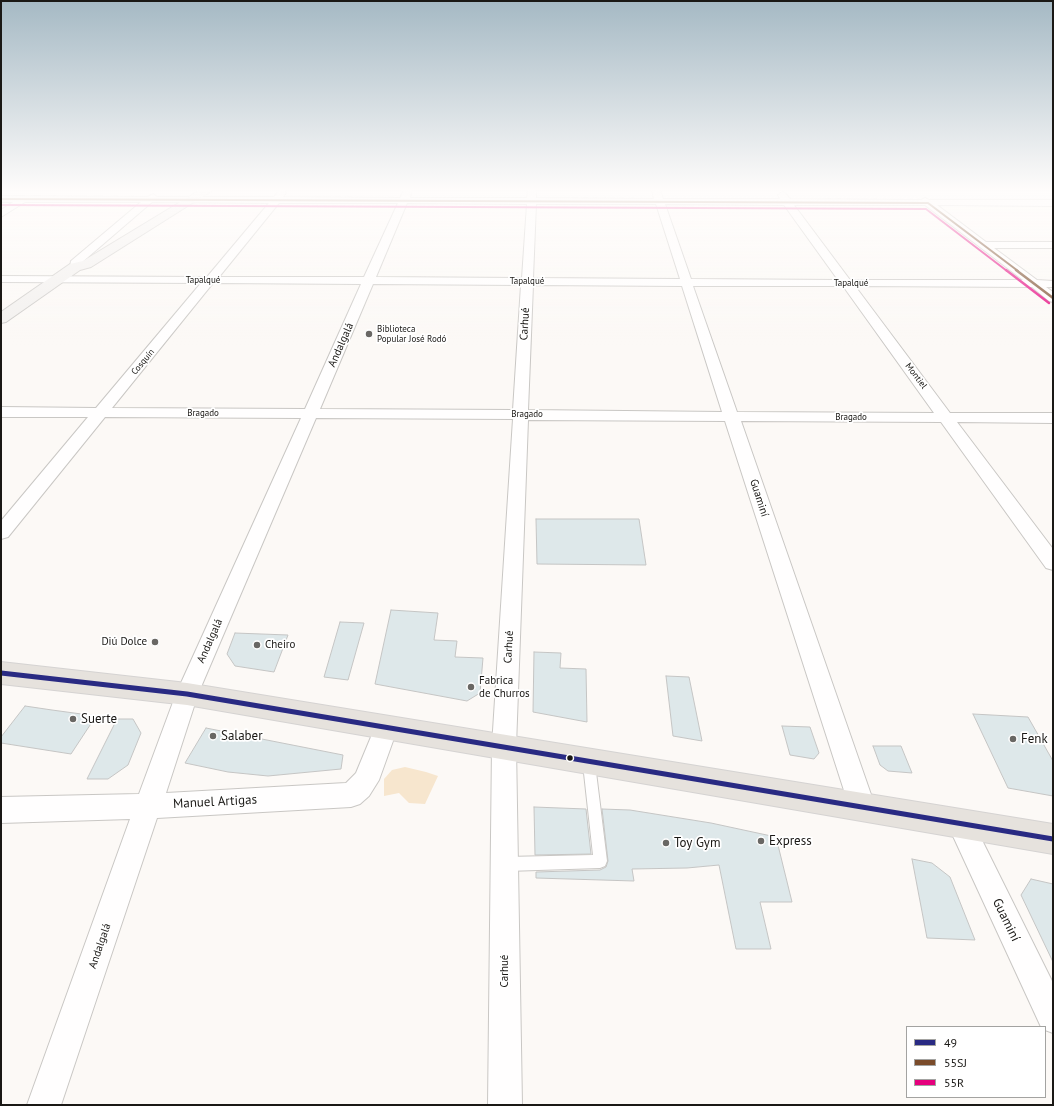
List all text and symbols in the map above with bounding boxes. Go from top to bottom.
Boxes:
street label: Tapalqué [186,275,220,285]
street label: Tapalqué [510,276,544,286]
street label: Tapalqué [834,278,868,288]
street label: Carhué [518,307,532,341]
street label: Andalgalá [325,321,357,369]
place label: Biblioteca Popular José Rodó [377,324,446,345]
marker: Biblioteca Popular José Rodó [364,329,374,339]
street label: Cosquín [129,347,157,377]
street label: Montiel [903,361,929,391]
street label: Bragado [187,408,219,418]
street label: Bragado [511,409,543,419]
street label: Bragado [835,412,867,422]
street label: Guaminí [747,477,771,519]
street label: Andalgalá [194,617,226,665]
street label: Carhué [502,630,516,664]
place label: Diú Dolce [101,635,147,649]
marker: Diú Dolce [150,637,160,647]
place label: Cheiro [265,638,295,652]
marker: Cheiro [252,640,262,650]
place label: Fabrica de Churros [479,674,530,700]
marker: Fabrica de Churros [466,682,476,692]
place label: Suerte [81,711,117,727]
marker: Suerte [68,714,78,724]
place label: Salaber [221,728,263,744]
marker: Salaber [208,731,218,741]
place label: Fenk [1021,731,1048,747]
marker: Fenk [1008,734,1018,744]
unlabelled marker [565,753,575,763]
street label: Manuel Artigas [173,792,257,812]
place label: Express [769,833,812,849]
place label: Toy Gym [674,835,720,851]
marker: Express [756,836,766,846]
marker: Toy Gym [661,838,671,848]
street label: Guaminí [989,896,1023,944]
street label: Andalgalá [86,922,114,970]
street label: Carhué [498,955,512,987]
legend [906,1026,1046,1098]
text: 49 [944,1035,957,1050]
text: 55SJ [944,1055,967,1070]
text: 55R [944,1075,964,1090]

